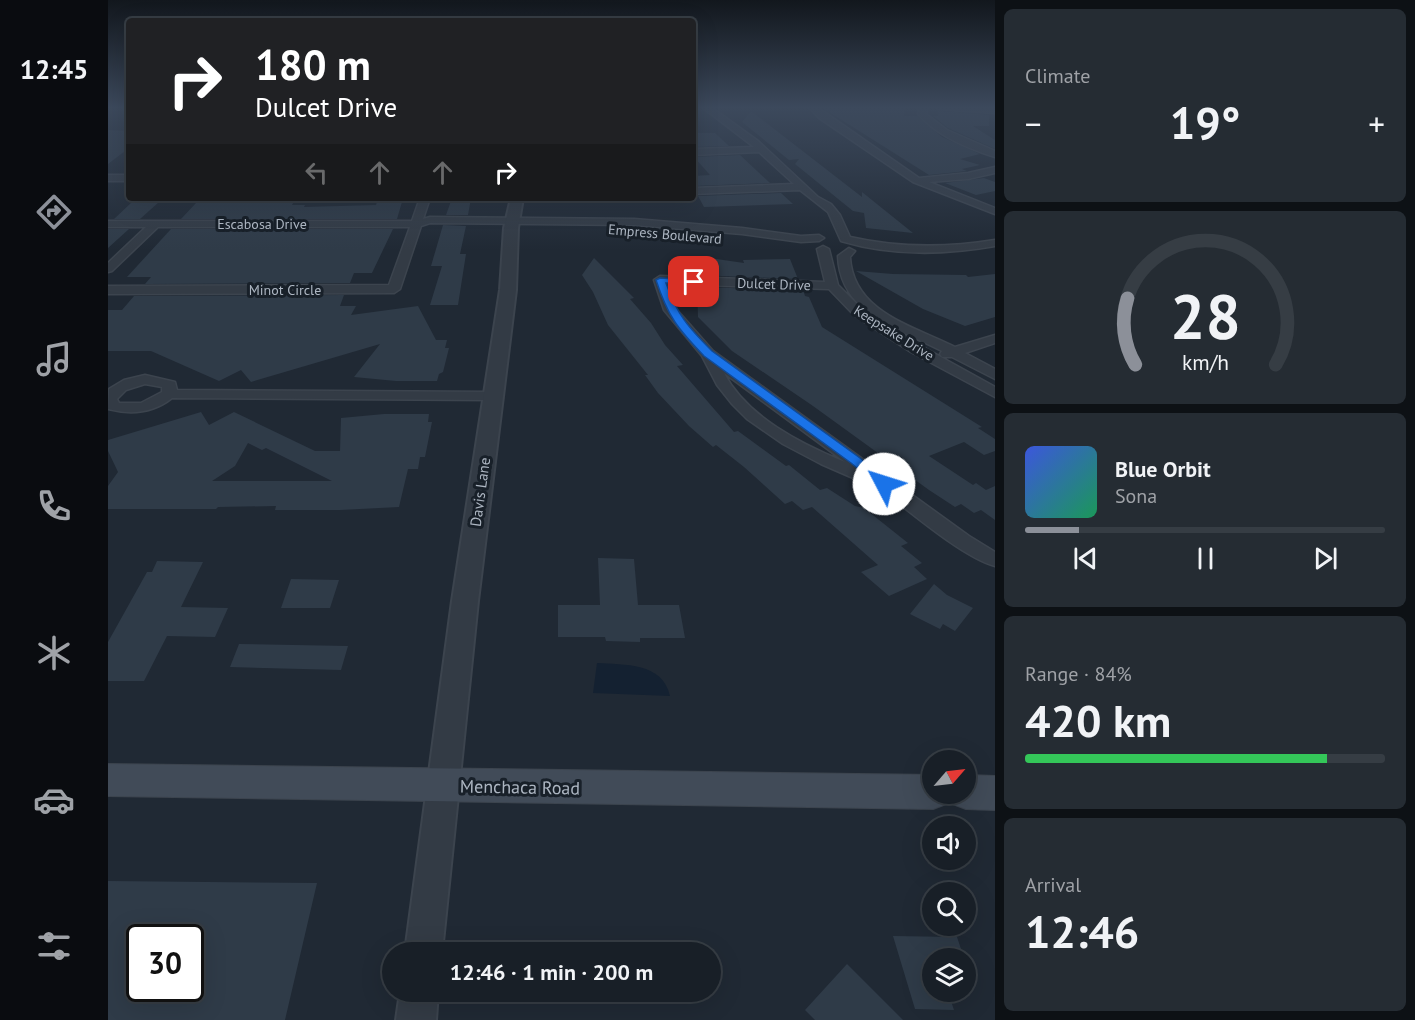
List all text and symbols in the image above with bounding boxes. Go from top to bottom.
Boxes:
text: 180 m [255,37,371,92]
icon: right [156,42,234,120]
text: 12:45 [20,52,88,86]
text: Climate [1025,63,1091,89]
text: Dulcet Drive [255,90,397,124]
text: 19° [1170,93,1240,151]
text: − [1025,102,1042,145]
text: + [1368,102,1385,145]
icon: left [300,156,333,189]
icon: ahead [363,156,396,189]
icon: ahead [426,156,459,189]
icon: right [489,156,522,189]
icon: directions [33,191,75,233]
street label: Escabosa Drive [217,215,307,233]
street label: Empress Boulevard [607,220,723,248]
pin [668,256,719,307]
icon: arrive [677,265,710,298]
street label: Dulcet Drive [737,274,811,294]
text: 28 [1170,275,1240,356]
street label: Minot Circle [249,281,321,299]
street label: Keepsake Drive [851,301,937,365]
icon: music [33,338,75,380]
text: km/h [1181,348,1228,376]
position arrow [852,452,916,516]
text: Blue Orbit [1115,455,1211,483]
street label: Davis Lane [466,456,494,528]
text: Sona [1115,483,1157,509]
icon: phone [33,485,75,527]
icon: previous [1069,542,1102,575]
icon: pause [1189,542,1222,575]
icon: next [1309,542,1342,575]
icon: climate [33,632,75,674]
text: Range · 84% [1025,661,1132,687]
text: 420 km [1025,691,1171,749]
north arrow [922,750,976,804]
map controls [922,750,976,1002]
street label: Menchaca Road [460,774,580,800]
icon: car [33,779,75,821]
button: sound [922,816,976,870]
text: Arrival [1025,872,1081,898]
button: search [922,882,976,936]
text: 12:46 [1025,902,1139,960]
speed limit sign: 30 [126,924,204,1002]
icon: filters [33,925,75,967]
button: layers [922,948,976,1002]
text: 12:46 · 1 min · 200 m [450,958,653,986]

